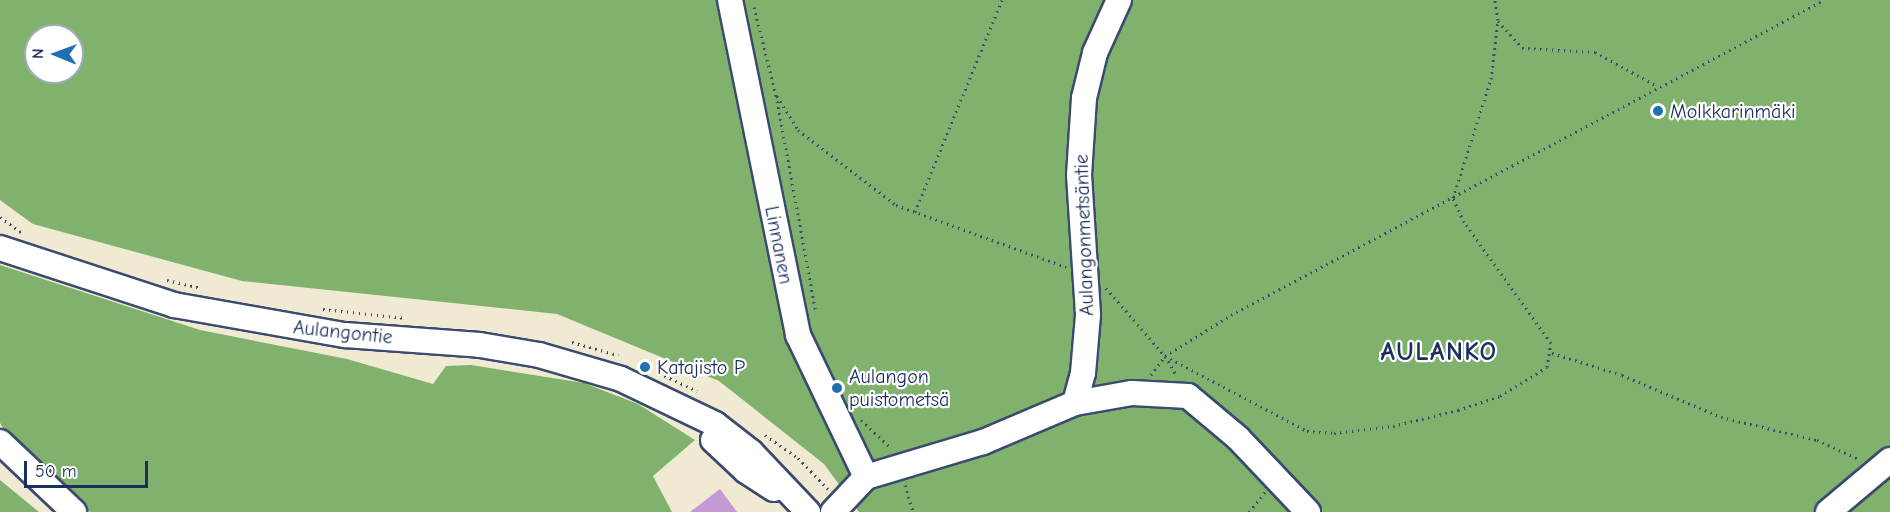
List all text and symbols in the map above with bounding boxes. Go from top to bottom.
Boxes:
north arrow [24,24,84,84]
text: N [29,48,47,59]
place label: Molkkarinmäki [1670,99,1796,123]
marker: Molkkarinmäki [1651,104,1665,118]
street label: Aulangonmetsäntie [1069,154,1099,316]
street label: Linnanen [760,204,798,286]
street label: Aulangontie [292,315,394,349]
district label: AULANKO [1380,337,1498,369]
place label: Katajisto P [657,355,745,379]
marker: Katajisto P [638,360,652,374]
place label: Aulangon puistometsä [849,365,949,412]
marker: Aulangon puistometsä [830,381,844,395]
scale bar [27,449,152,487]
text: 50 m [35,461,77,482]

